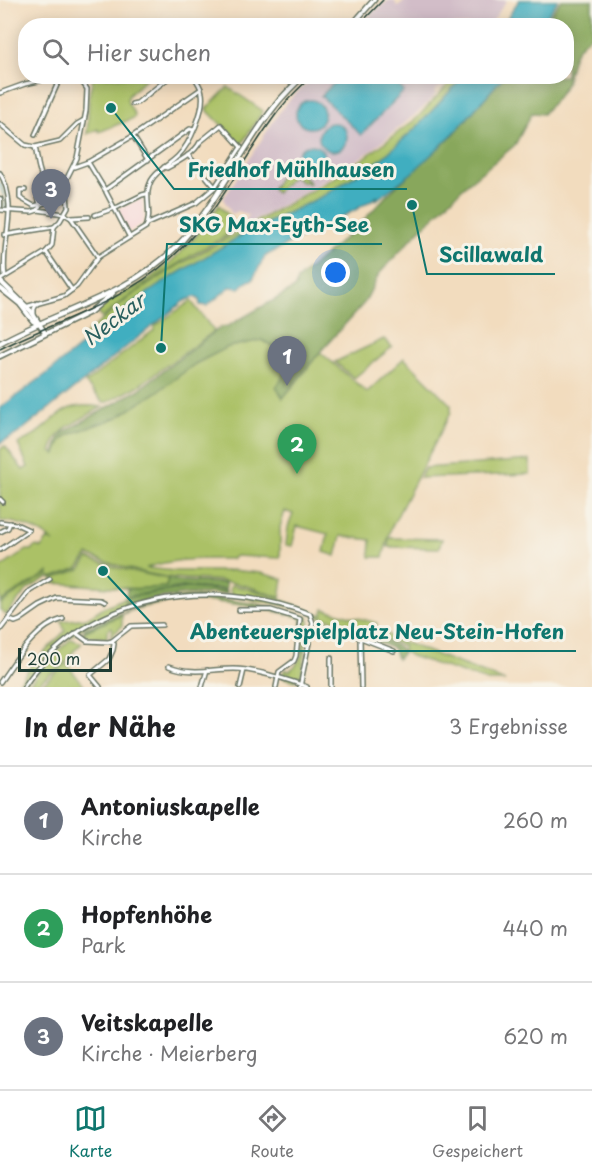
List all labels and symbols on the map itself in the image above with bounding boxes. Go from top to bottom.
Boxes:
callout: Friedhof Mühlhausen [174,151,407,189]
text: Friedhof Mühlhausen [187,154,395,184]
pin: 3 [32,170,70,219]
callout: SKG Max-Eyth-See [167,206,382,244]
text: SKG Max-Eyth-See [179,209,369,239]
callout: Scillawald [427,236,555,274]
text: Scillawald [439,239,544,269]
your location [321,258,350,287]
water label: Neckar [76,284,153,353]
pin: 1 [268,336,306,386]
pin: 2 [278,424,316,474]
callout: Abenteuerspielplatz Neu-Stein-Hofen [177,613,576,651]
text: Abenteuerspielplatz Neu-Stein-Hofen [190,616,564,646]
scale bar [18,645,112,672]

